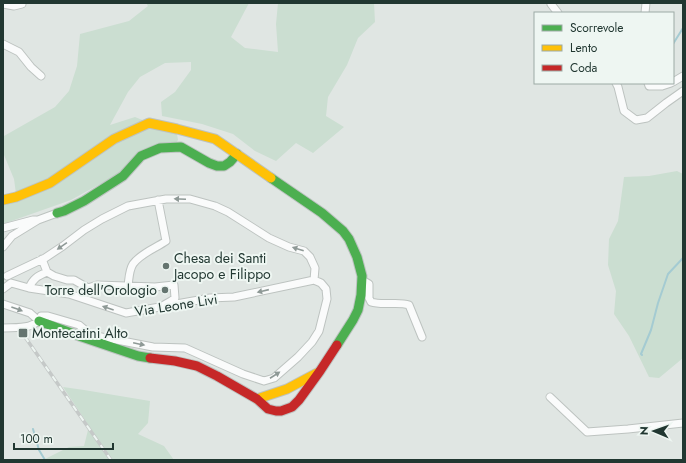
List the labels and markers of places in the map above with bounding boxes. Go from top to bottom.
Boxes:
place label: Chesa dei Santi Jacopo e Filippo [172,248,271,284]
marker: Chesa dei Santi Jacopo e Filippo [161,261,171,271]
place label: Torre dell'Orologio [45,280,157,300]
marker: Torre dell'Orologio [160,285,170,295]
place label: Montecatini Alto [32,323,128,343]
marker: Montecatini Alto [17,327,29,339]

